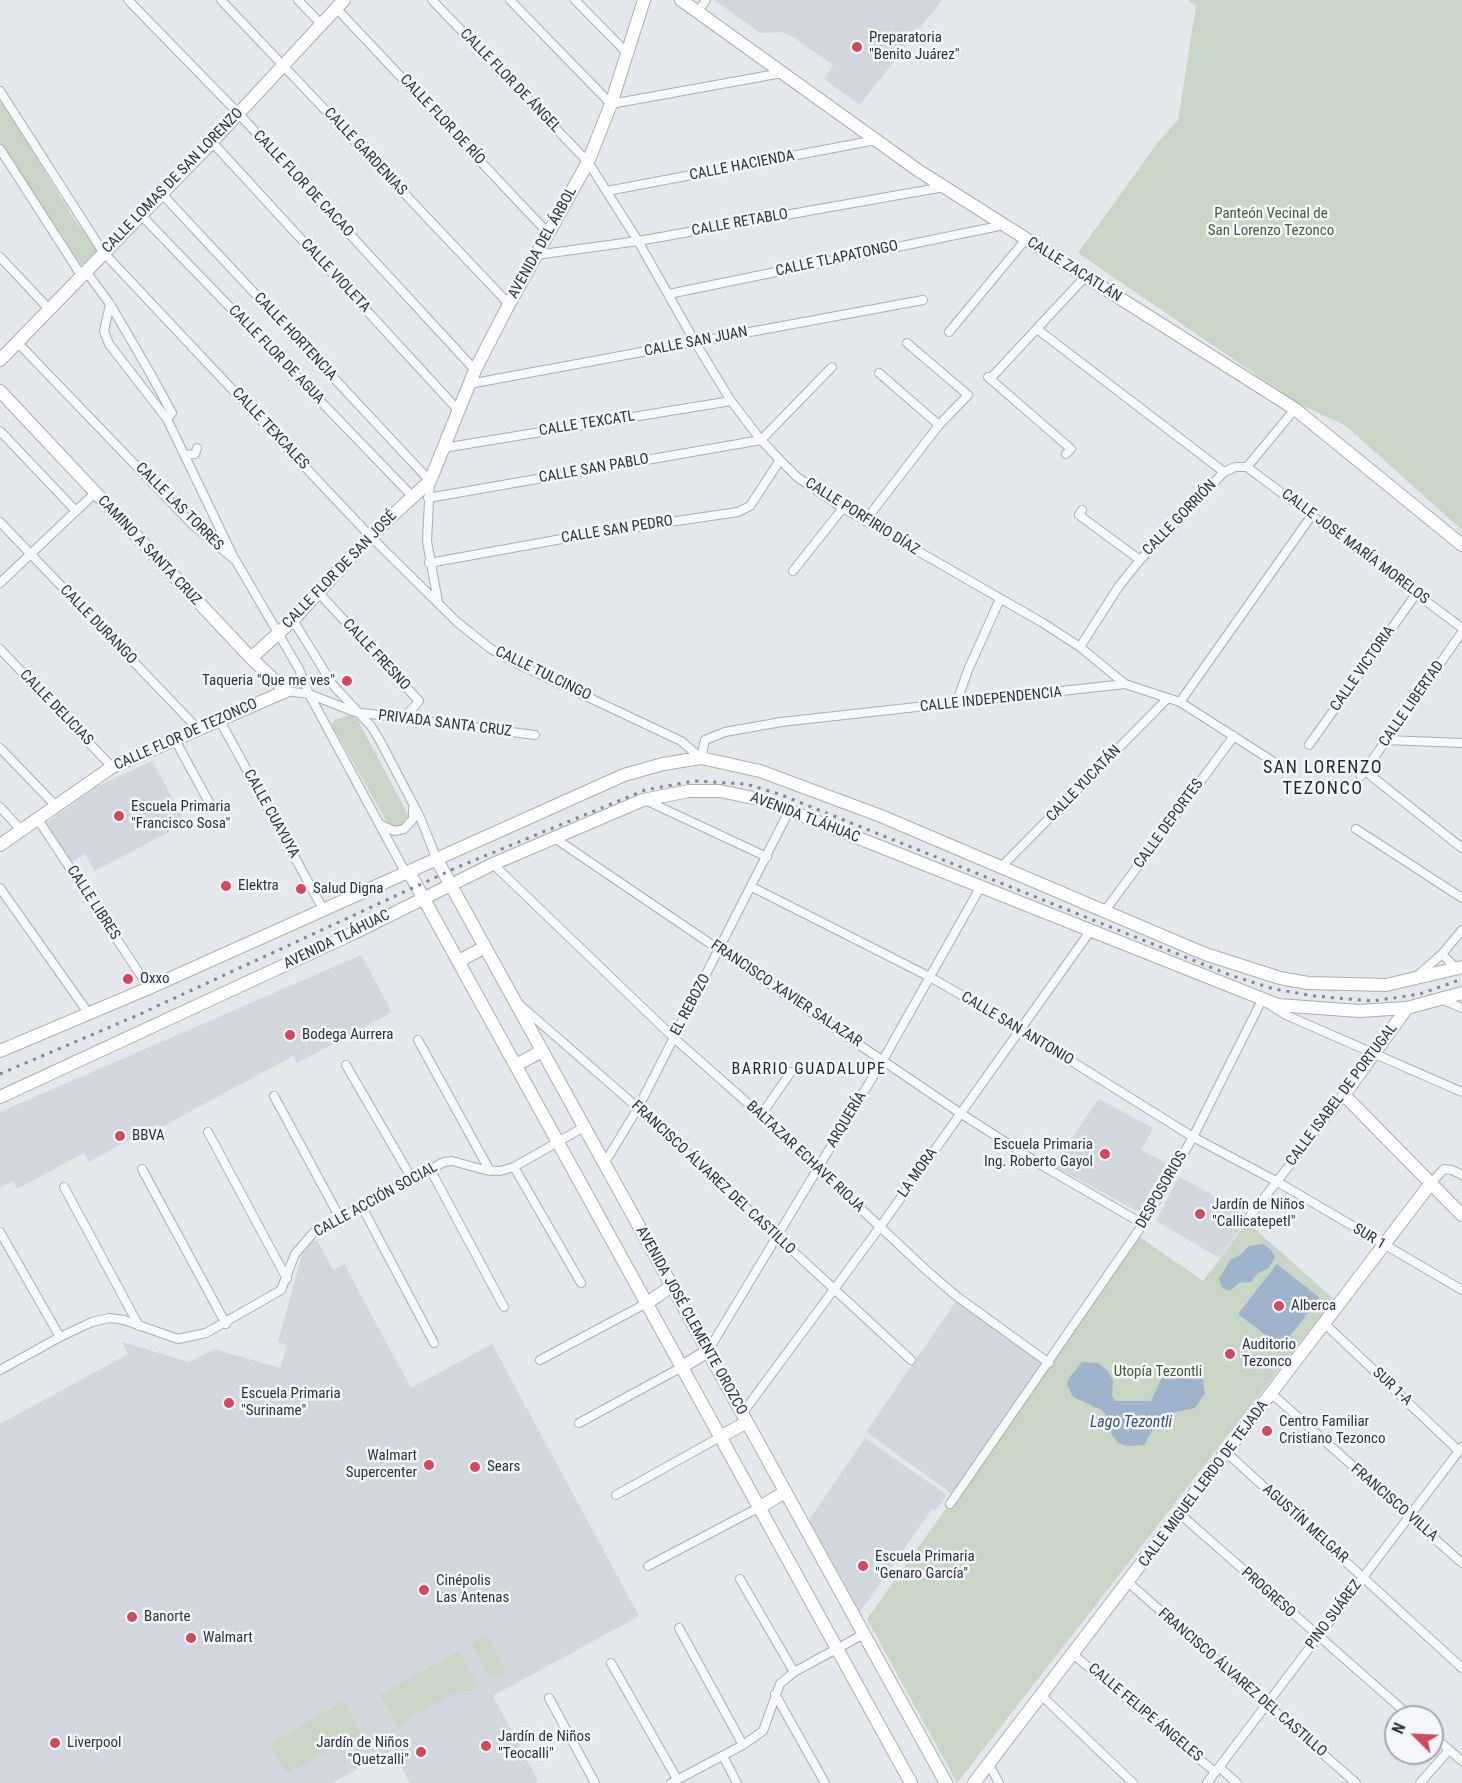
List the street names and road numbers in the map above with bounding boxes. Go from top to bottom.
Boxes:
street label: CALLE FLOR DE ÁNGEL [456,25,564,137]
street label: CALLE FLOR DE RÍO [396,71,488,169]
street label: CALLE GARDENIAS [320,104,410,200]
street label: CALLE LOMAS DE SAN LORENZO [99,105,247,257]
street label: CALLE FLOR DE CACAO [249,127,357,241]
street label: CALLE HACIENDA [688,147,796,185]
street label: AVENIDA DEL ÁRBOL [505,184,581,302]
street label: CALLE RETABLO [690,206,790,240]
street label: CALLE ZACATLÁN [1023,234,1125,306]
street label: CALLE VIOLETA [296,235,374,317]
street label: CALLE TLAPATONGO [774,237,900,281]
street label: CALLE HORTENCIA [250,289,340,385]
street label: CALLE FLOR DE AGUA [224,302,328,408]
street label: CALLE SAN JUAN [643,323,749,361]
street label: CALLE TEXCALES [228,384,312,474]
street label: CALLE TEXCATL [538,408,636,440]
street label: CALLE SAN PABLO [538,450,650,488]
street label: CALLE LAS TORRES [131,459,227,555]
street label: CALLE PORFIRIO DÍAZ [801,474,923,560]
street label: CALLE GORRIÓN [1139,476,1221,560]
street label: CALLE JOSÉ MARÍA MORELOS [1277,485,1433,609]
street label: CAMINO A SANTA CRUZ [93,492,205,610]
street label: CALLE FLOR DE SAN JOSÉ [279,507,401,633]
street label: CALLE SAN PEDRO [560,512,674,548]
street label: CALLE DURANGO [56,582,140,668]
street label: CALLE FRESNO [338,616,414,694]
street label: CALLE VICTORIA [1327,623,1399,715]
street label: CALLE TULCINGO [492,643,594,705]
street label: CALLE LIBERTAD [1376,658,1448,750]
street label: CALLE DELICIAS [15,666,97,750]
street label: CALLE INDEPENDENCIA [919,684,1063,716]
street label: CALLE FLOR DE TEZONCO [112,695,260,775]
street label: PRIVADA SANTA CRUZ [377,707,513,741]
street label: CALLE YUCATÁN [1043,742,1125,826]
street label: CALLE CUAYUYA [239,767,303,861]
street label: CALLE DEPORTES [1131,776,1207,872]
street label: AVENIDA TLÁHUAC [748,789,862,847]
street label: CALLE LIBRES [62,863,124,943]
street label: AVENIDA TLÁHUAC [281,907,393,973]
street label: FRANCISCO XAVIER SALAZAR [707,937,865,1051]
street label: EL REBOZO [667,971,715,1039]
street label: CALLE SAN ANTONIO [958,988,1076,1070]
street label: CALLE ISABEL DE PORTUGAL [1283,1020,1401,1170]
street label: ARQUERÍA [823,1089,871,1151]
street label: FRANCISCO ÁLVAREZ DEL CASTILLO [627,1097,799,1259]
street label: BALTAZAR ECHAVE RIOJA [742,1098,868,1216]
street label: LA MORA [894,1145,942,1201]
street label: DESPOSORIOS [1133,1148,1191,1232]
street label: CALLE ACCIÓN SOCIAL [311,1159,441,1241]
street label: SUR 1 [1349,1220,1389,1254]
street label: AVENIDA JOSÉ CLEMENTE OROZCO [631,1223,751,1419]
street label: SUR 1-A [1369,1364,1415,1410]
street label: CALLE MIGUEL LERDO DE TEJADA [1135,1397,1273,1571]
street label: FRANCISCO VILLA [1347,1460,1441,1546]
street label: AGUSTÍN MELGAR [1259,1481,1351,1567]
street label: PROGRESO [1237,1564,1299,1622]
street label: PINO SUÁREZ [1302,1577,1366,1653]
street label: FRANCISCO ÁLVAREZ DEL CASTILLO [1154,1605,1330,1761]
street label: CALLE FELIPE ÁNGELES [1084,1660,1206,1766]

